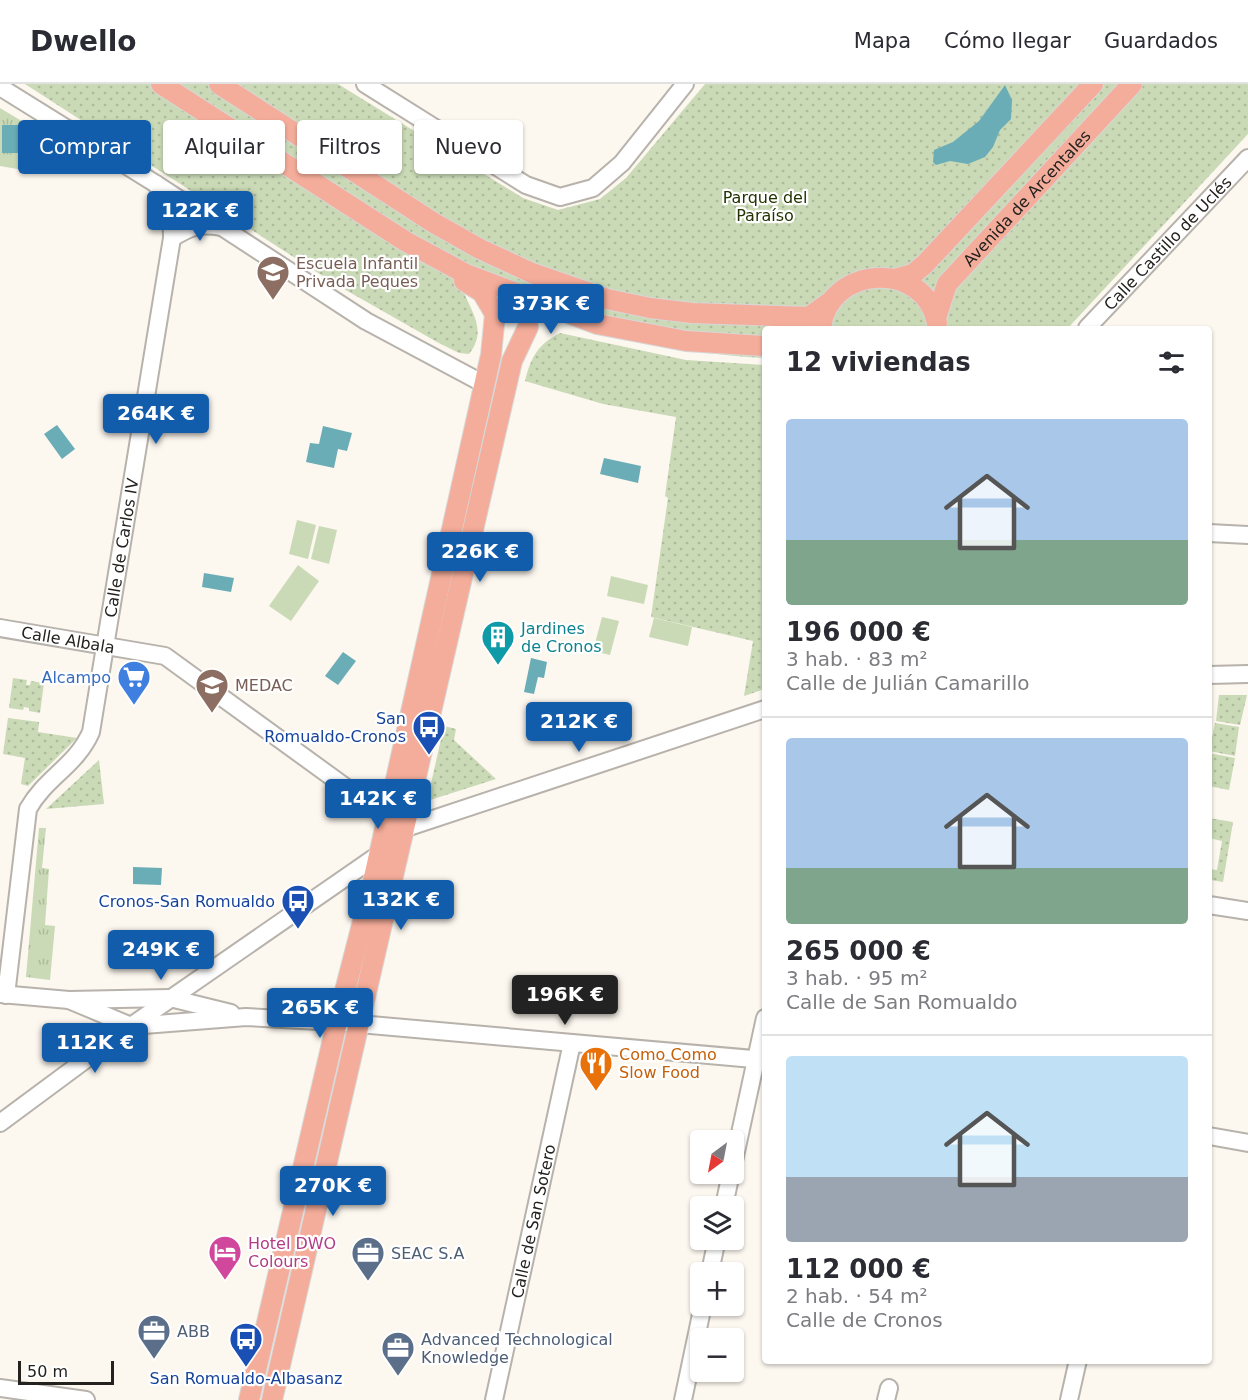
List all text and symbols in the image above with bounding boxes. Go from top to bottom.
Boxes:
text: Dwello [30,25,137,58]
text: Mapa [854,29,911,53]
text: Cómo llegar [944,29,1071,53]
text: Guardados [1104,29,1218,53]
chip: Comprar [18,120,151,174]
chip: Alquilar [163,120,285,174]
chip: Filtros [297,120,402,174]
chip: Nuevo [414,120,523,174]
street label: Avenida de Arcentales [959,126,1094,270]
street label: Calle Castillo de Uclés [1100,172,1235,314]
park label: Parque del Paraíso [723,188,807,225]
pin: 122K € [151,191,249,242]
text: 122K € [161,198,239,222]
school or university icon: Escuela Infantil Privada Peques [255,254,291,301]
place label: Escuela Infantil Privada Peques [296,254,418,291]
pin: 373K € [502,284,600,335]
text: 373K € [512,291,590,315]
icon: filters [1155,346,1188,379]
text: 12 viviendas [786,347,971,377]
pin: 264K € [107,394,205,445]
text: 264K € [117,401,195,425]
icon: home [933,458,1041,566]
street label: Calle de Carlos IV [100,477,142,619]
pin: 226K € [431,532,529,583]
text: 226K € [441,539,519,563]
text: 196 000 € [786,617,931,647]
building icon: Jardines de Cronos [480,619,516,666]
place label: Jardines de Cronos [520,619,602,656]
street label: Calle Albala [20,622,116,657]
text: 3 hab. · 83 m² [786,647,927,671]
supermarket icon: Alcampo [116,659,152,706]
school or university icon: MEDAC [194,667,230,714]
place label: Alcampo [41,668,111,687]
text: Calle de Julián Camarillo [786,671,1029,695]
place label: MEDAC [235,676,293,695]
pin: 212K € [530,702,628,753]
place label: San Romualdo-Cronos [264,709,406,746]
bus stop icon: San Romualdo-Cronos [411,709,447,756]
text: 212K € [540,709,618,733]
icon: home [933,777,1041,885]
pin: 142K € [329,779,427,830]
text: 142K € [339,786,417,810]
pin: 132K € [352,880,450,931]
bus stop icon: Cronos-San Romualdo [280,883,316,930]
text: 132K € [362,887,440,911]
place label: Cronos-San Romualdo [98,892,275,911]
pin: 249K € [112,930,210,981]
text: 265 000 € [786,936,931,966]
text: 249K € [122,937,200,961]
text: 3 hab. · 95 m² [786,966,927,990]
pin: 196K € [516,975,614,1026]
text: 196K € [526,982,604,1006]
pin: 265K € [271,988,369,1039]
text: Calle de San Romualdo [786,990,1017,1014]
text: 265K € [281,995,359,1019]
pin: 112K € [46,1023,144,1074]
text: 112K € [56,1030,134,1054]
restaurant icon: Como Como Slow Food [578,1045,614,1092]
place label: Como Como Slow Food [619,1045,717,1082]
icon: home [933,1095,1041,1203]
north arrow [690,1130,744,1184]
map controls [690,1130,744,1382]
street label: Calle de San Sotero [507,1142,559,1300]
pin: 270K € [284,1166,382,1217]
text: 270K € [294,1173,372,1197]
button: layers [690,1196,744,1250]
hotel icon: Hotel DWO Colours [207,1234,243,1281]
place label: Hotel DWO Colours [248,1234,336,1271]
office icon: SEAC S.A [350,1235,386,1282]
place label: SEAC S.A [391,1244,464,1263]
text: 112 000 € [786,1254,931,1284]
button: + [690,1262,744,1316]
text: 2 hab. · 54 m² [786,1284,927,1308]
text: Calle de Cronos [786,1308,943,1332]
office icon: ABB [136,1313,172,1360]
bus stop icon: San Romualdo-Albasanz [228,1321,264,1368]
place label: ABB [177,1322,210,1341]
button: − [690,1328,744,1382]
office icon: Advanced Technological Knowledge [380,1330,416,1377]
place label: Advanced Technological Knowledge [421,1330,613,1367]
scale bar [18,1358,114,1386]
text: 50 m [27,1362,68,1381]
place label: San Romualdo-Albasanz [149,1369,343,1388]

